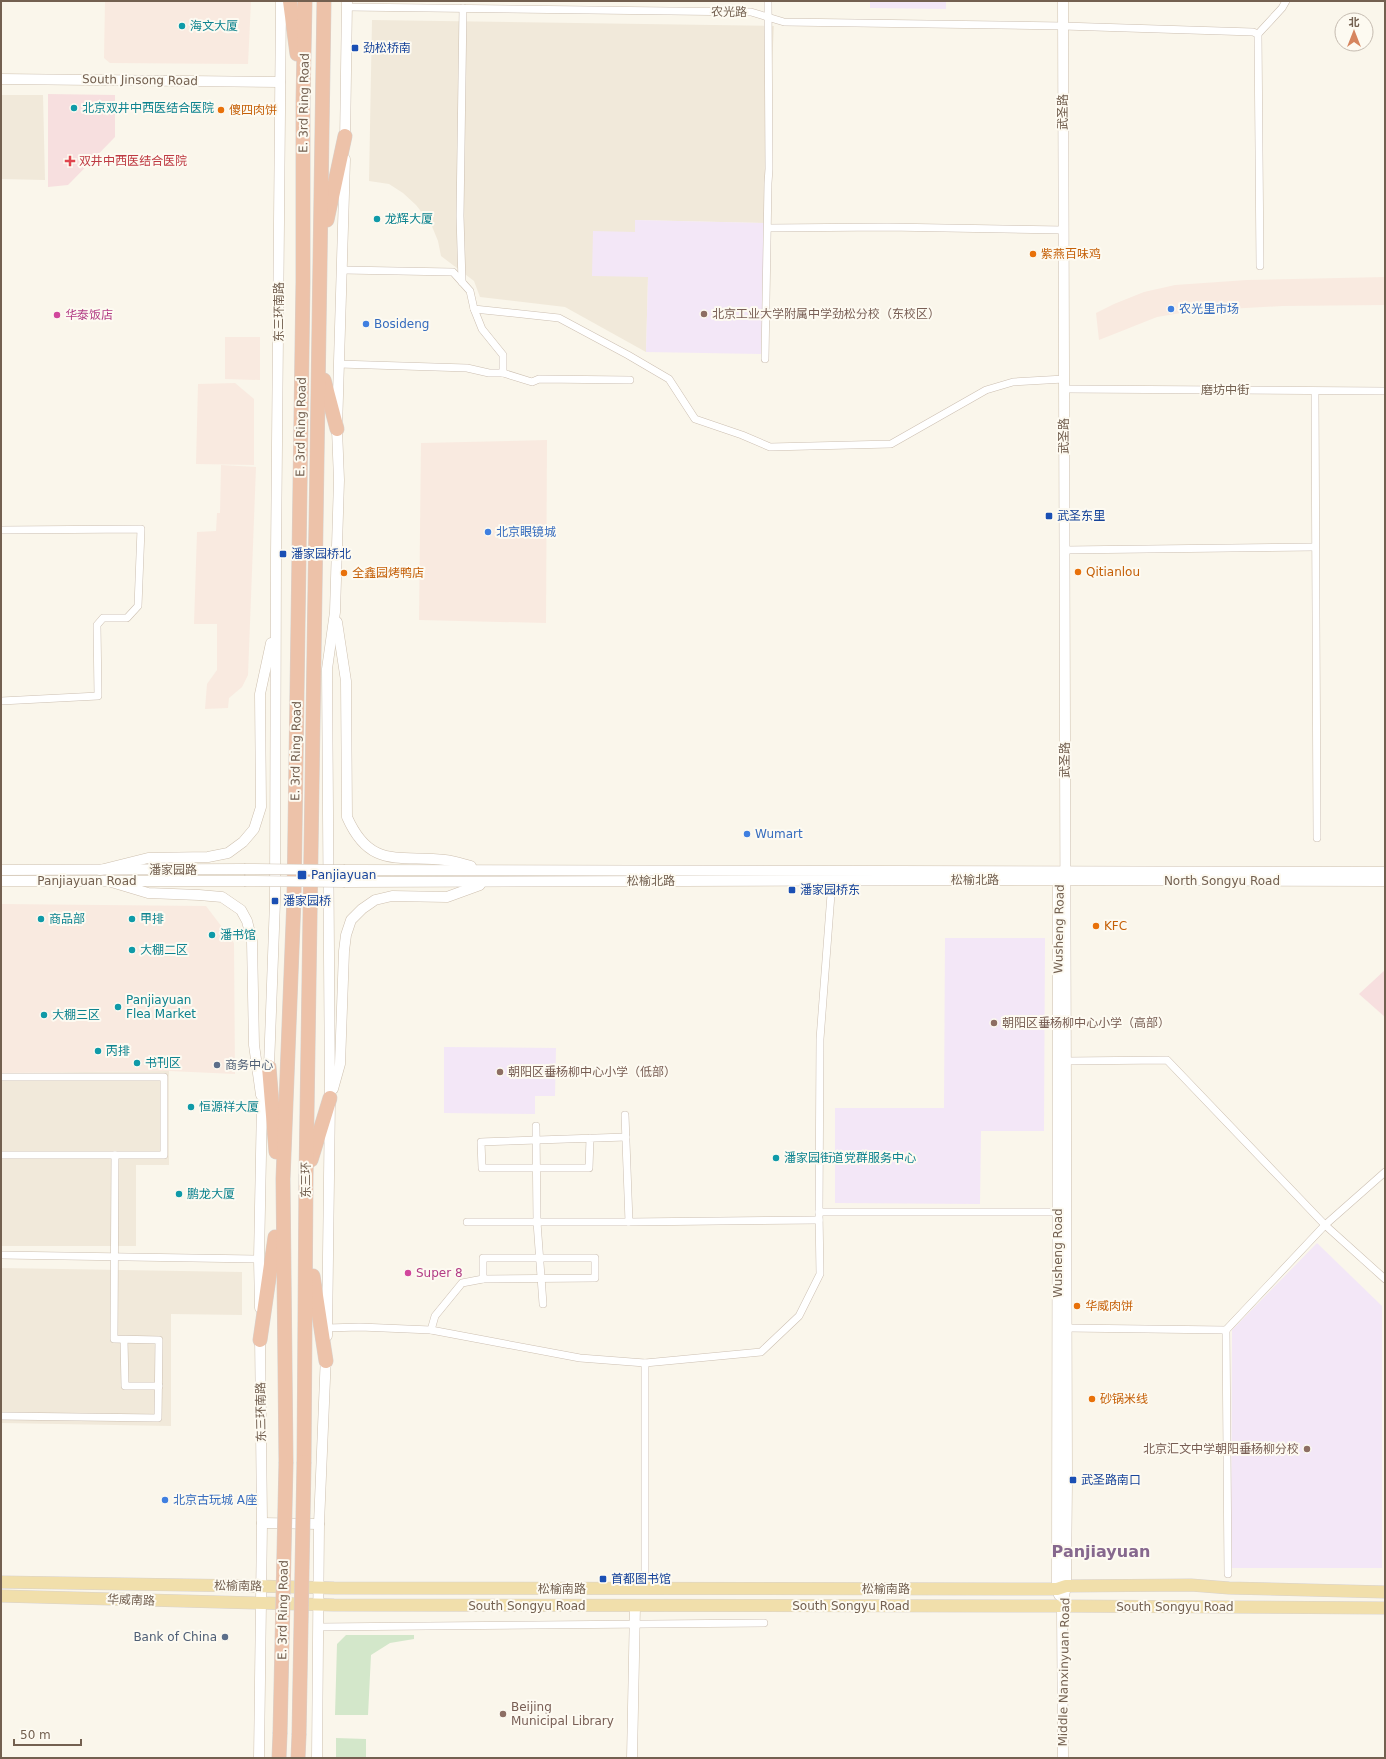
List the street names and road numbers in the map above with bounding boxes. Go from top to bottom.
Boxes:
street label: 农光路 [711,5,747,19]
street label: E. 3rd Ring Road [296,53,312,153]
street label: South Jinsong Road [82,72,198,88]
street label: 武圣路 [1056,94,1070,130]
street label: 东三环南路 [272,282,286,342]
street label: E. 3rd Ring Road [293,377,309,477]
street label: 磨坊中街 [1201,383,1249,397]
street label: 武圣路 [1057,418,1071,454]
street label: E. 3rd Ring Road [288,701,304,801]
street label: 武圣路 [1058,742,1072,778]
street label: 潘家园路 [149,863,197,877]
street label: 松榆北路 [951,873,999,887]
street label: Panjiayuan Road [37,874,137,888]
street label: 松榆北路 [627,874,675,888]
street label: North Songyu Road [1164,874,1280,888]
street label: Wusheng Road [1051,884,1067,974]
street label: 东三环 [299,1162,313,1198]
street label: Wusheng Road [1051,1208,1065,1298]
street label: 东三环南路 [253,1382,269,1442]
street label: E. 3rd Ring Road [275,1560,291,1660]
street label: 松榆南路 [214,1579,262,1593]
street label: 松榆南路 [538,1582,586,1596]
street label: 松榆南路 [862,1582,910,1596]
street label: 华威南路 [107,1592,155,1608]
street label: Middle Nanxinyuan Road [1056,1597,1072,1747]
street label: South Songyu Road [468,1599,586,1613]
street label: South Songyu Road [792,1599,910,1613]
street label: South Songyu Road [1116,1600,1234,1614]

